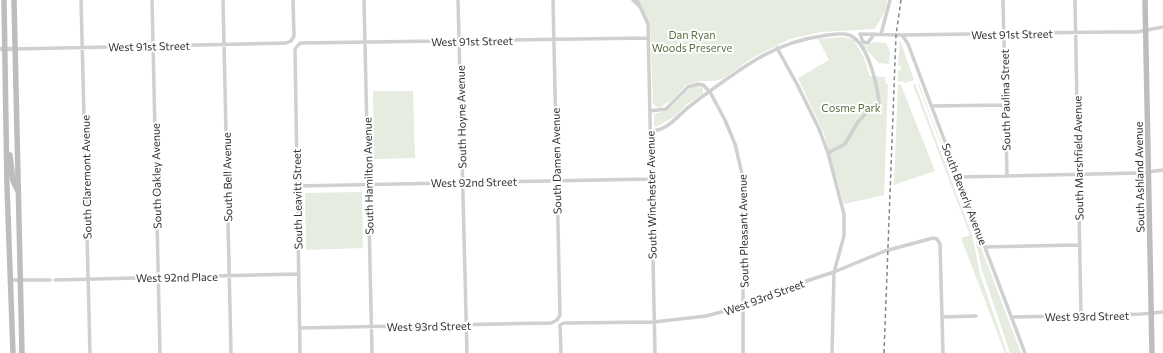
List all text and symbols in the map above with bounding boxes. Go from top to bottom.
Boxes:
street label: West 91st Street [971,27,1054,41]
park label: Dan Ryan Woods Preserve [652,28,732,54]
street label: West 91st Street [431,34,514,48]
street label: West 91st Street [108,39,191,53]
street label: South Paulina Street [998,49,1012,151]
street label: South Hoyne Avenue [454,65,468,169]
street label: South Marshfield Avenue [1070,95,1086,220]
park label: Cosme Park [821,101,881,114]
street label: South Damen Avenue [549,107,563,214]
street label: South Claremont Avenue [78,115,94,239]
street label: South Hamilton Avenue [360,117,376,235]
street label: South Ashland Avenue [1132,121,1146,233]
street label: South Oakley Avenue [149,123,163,229]
street label: South Winchester Avenue [643,131,659,259]
street label: South Bell Avenue [220,132,234,222]
street label: South Beverly Avenue [940,141,990,247]
street label: South Leavitt Street [290,148,304,249]
street label: South Pleasant Avenue [736,174,750,288]
street label: West 92nd Street [431,175,518,189]
street label: West 92nd Place [136,270,218,284]
street label: West 93rd Street [722,276,806,318]
street label: West 93rd Street [1045,309,1130,323]
street label: West 93rd Street [387,319,472,333]

